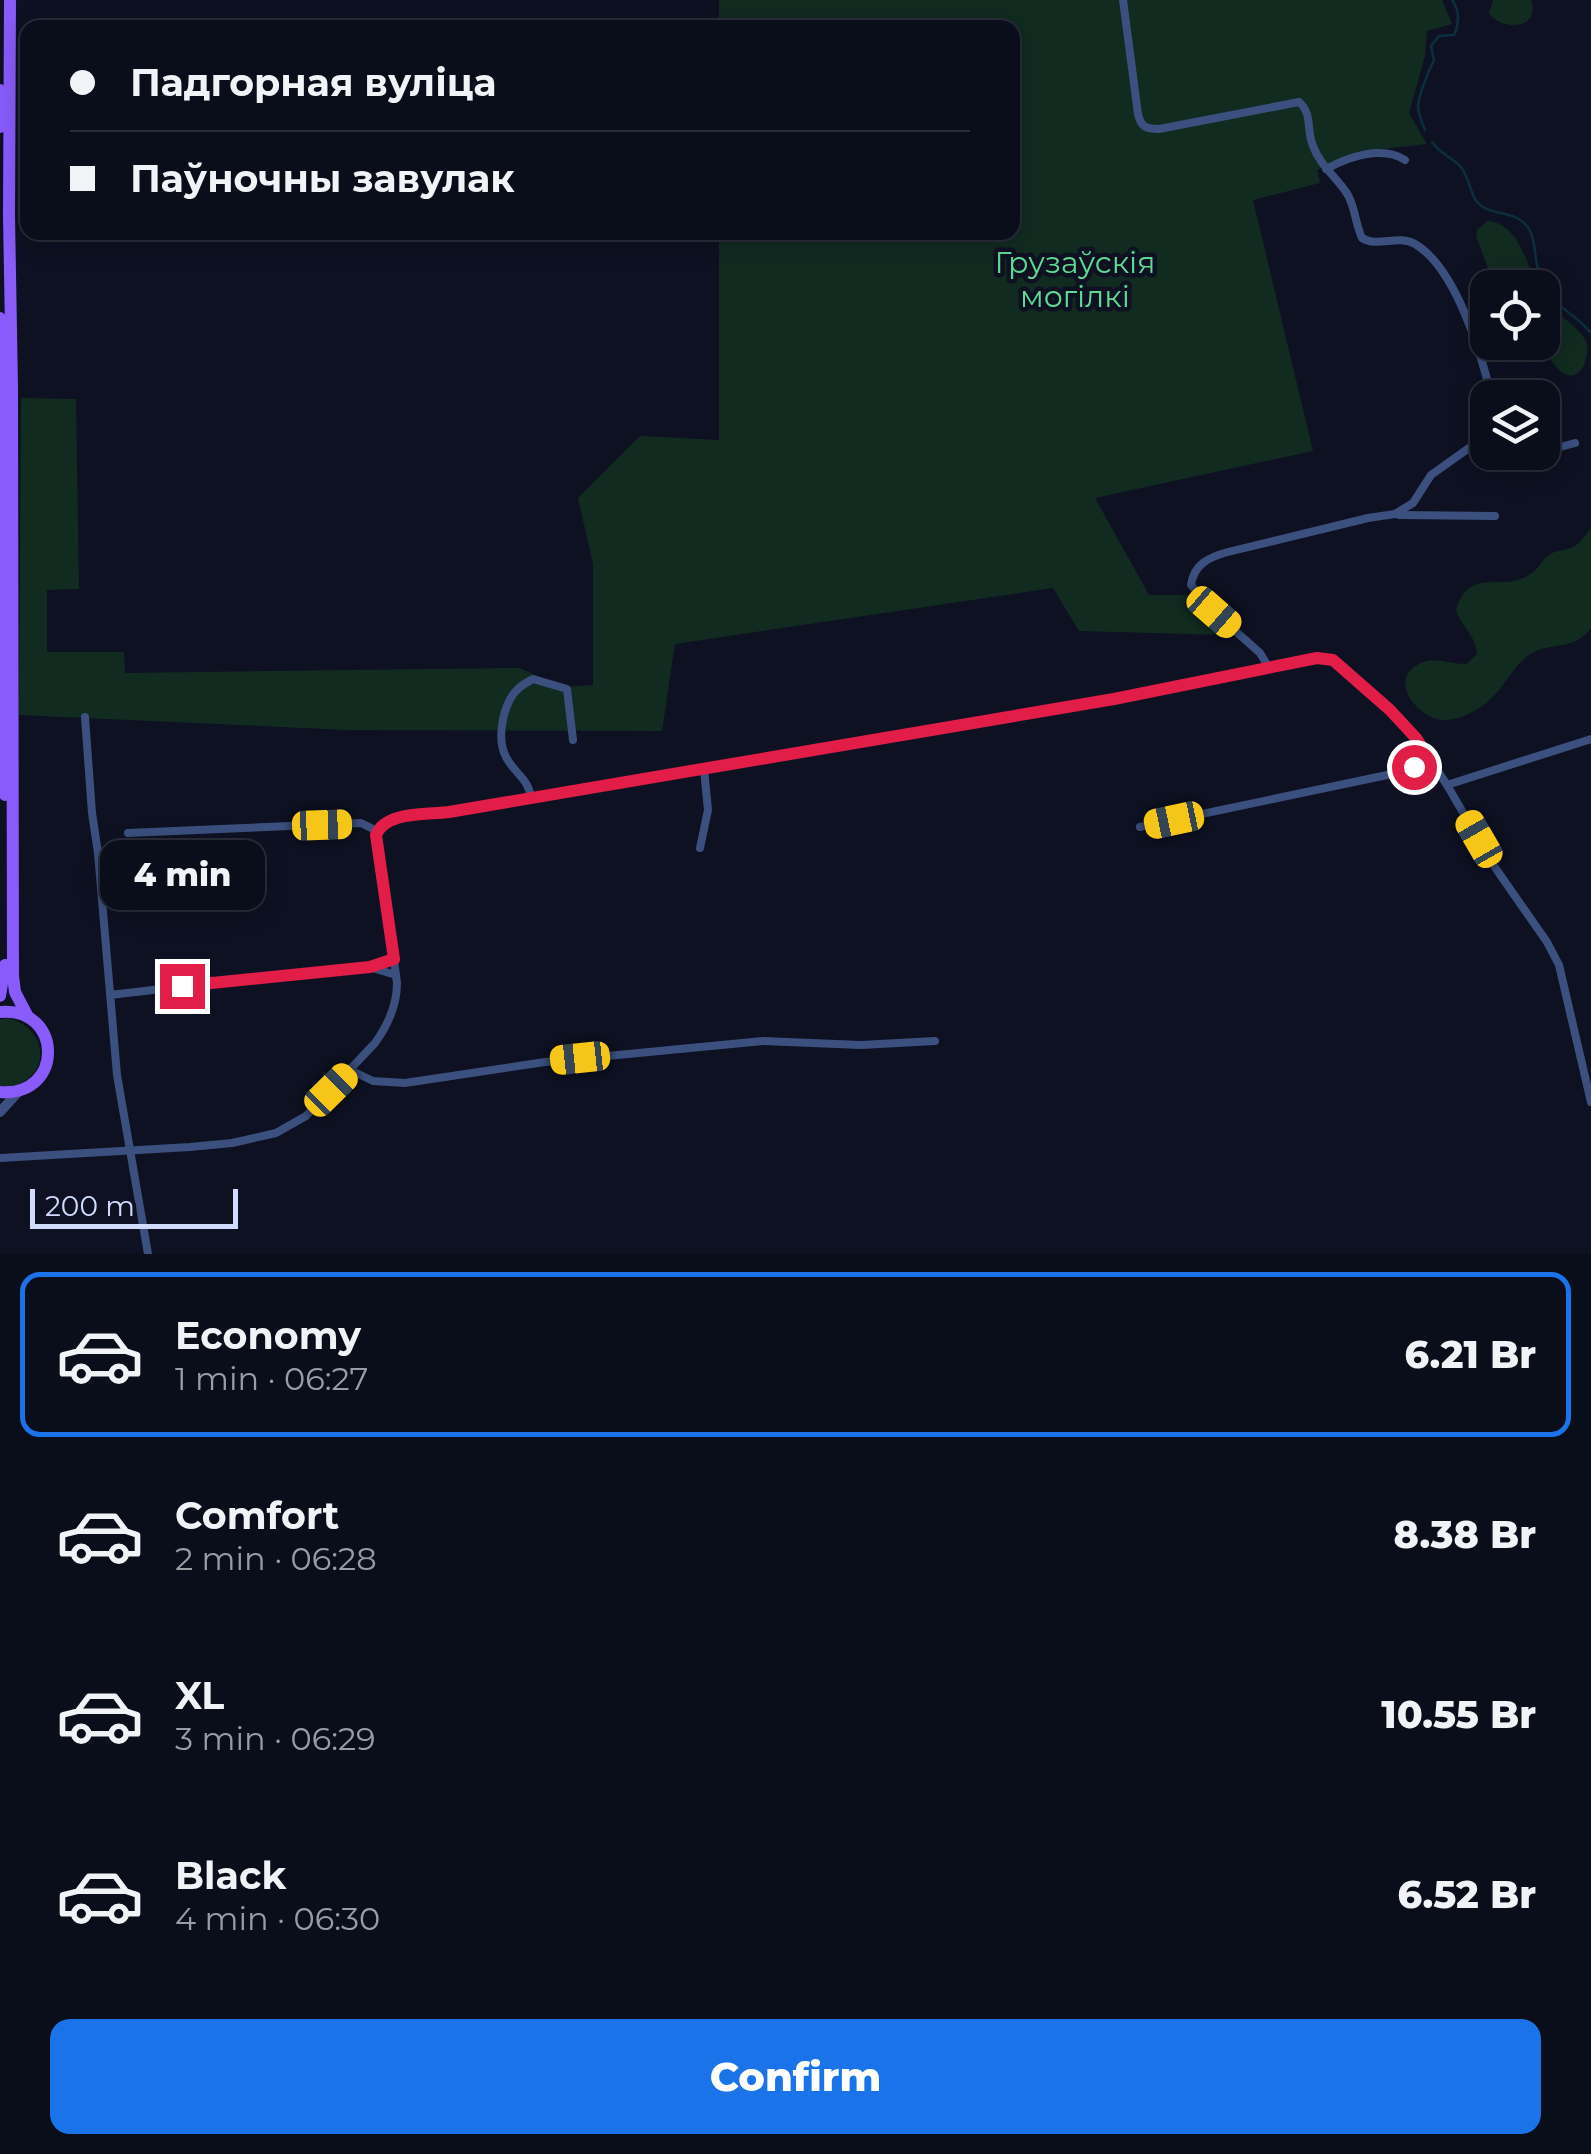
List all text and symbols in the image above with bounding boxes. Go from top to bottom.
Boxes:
text: Падгорная вуліца [130,59,496,106]
text: Паўночны завулак [130,155,515,202]
park label: Грузаўскія могілкі [995,244,1155,315]
map controls [1470,270,1560,470]
button: locate [1470,270,1560,360]
button: layers [1470,380,1560,470]
car [1182,581,1246,643]
route start [1392,745,1437,790]
car [1142,799,1206,841]
car [1451,806,1507,872]
car [291,809,353,841]
callout: 4 min [100,841,264,911]
text: 4 min [134,855,231,894]
route end [160,964,205,1009]
car [549,1040,611,1076]
car [299,1058,363,1122]
scale bar [30,1184,238,1228]
text: 200 m [45,1189,135,1223]
icon: car [55,1310,145,1400]
text: Economy [175,1312,361,1359]
text: 6.21 Br [1405,1331,1536,1378]
text: 1 min · 06:27 [175,1359,368,1398]
icon: car [55,1490,145,1580]
text: Comfort [175,1492,339,1539]
text: 8.38 Br [1394,1511,1536,1558]
text: 2 min · 06:28 [175,1539,377,1578]
icon: car [55,1670,145,1760]
text: XL [175,1672,224,1719]
text: 10.55 Br [1381,1691,1536,1738]
text: 3 min · 06:29 [175,1719,376,1758]
icon: car [55,1850,145,1940]
text: Black [175,1852,286,1899]
text: 6.52 Br [1397,1871,1536,1918]
text: 4 min · 06:30 [175,1899,380,1938]
button: Confirm [50,2019,1541,2134]

